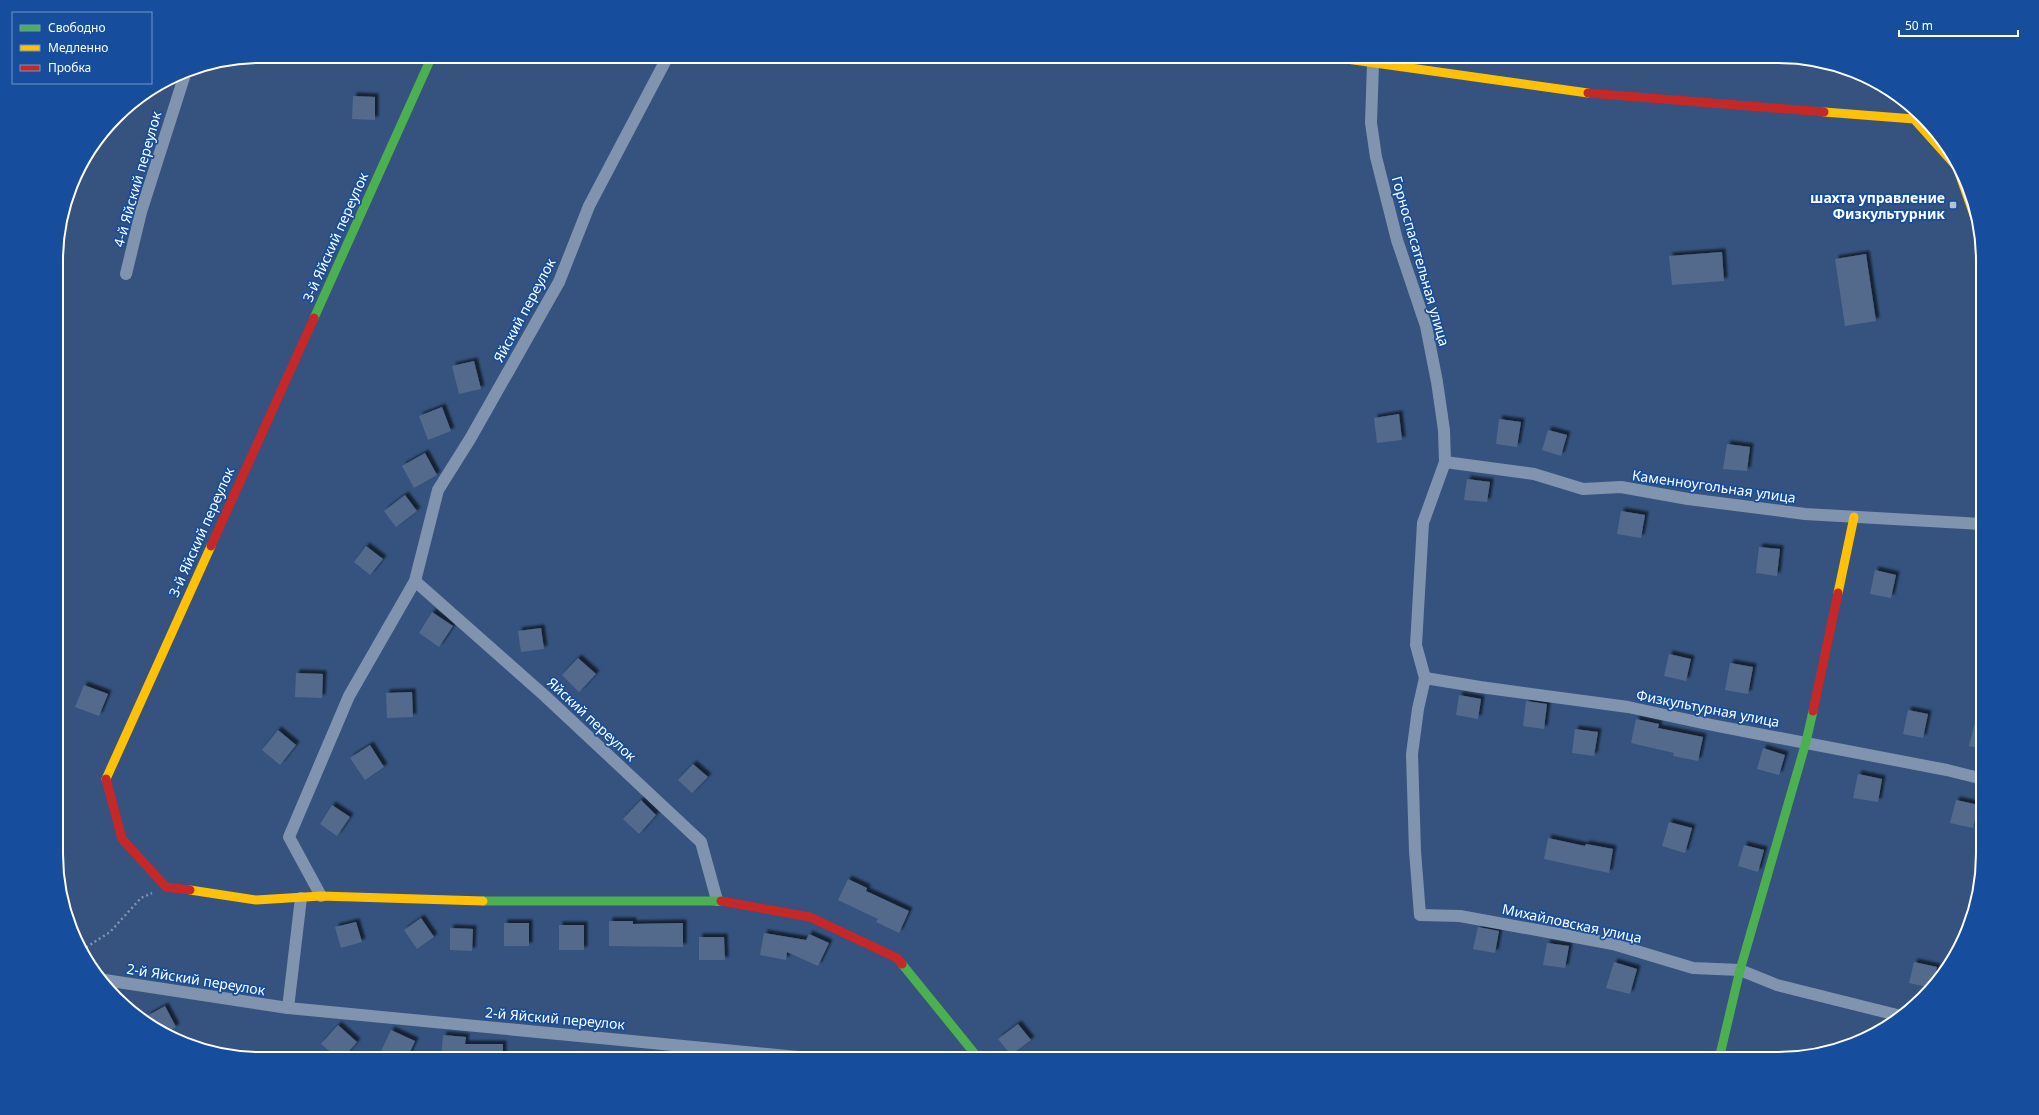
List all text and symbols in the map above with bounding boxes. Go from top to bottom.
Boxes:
legend [12,12,152,84]
scale bar [1899,12,2018,38]
text: 50 m [1905,17,1933,34]
text: Свободно [48,19,106,36]
text: Медленно [48,39,108,56]
text: Пробка [48,59,91,76]
street label: 4-й Яйский переулок [109,108,166,249]
street label: 3-й Яйский переулок [298,169,372,305]
street label: Горноспасательная улица [1388,174,1454,348]
place label: шахта управление Физкультурник [1810,188,1945,223]
marker: шахта управление Физкультурник [1948,200,1958,210]
street label: Яйский переулок [489,254,560,365]
street label: 3-й Яйский переулок [164,464,238,600]
street label: Каменноугольная улица [1631,465,1797,507]
street label: Яйский переулок [543,673,641,766]
street label: Физкультурная улица [1635,685,1781,731]
street label: Михайловская улица [1500,899,1644,947]
street label: 2-й Яйский переулок [125,959,267,999]
street label: 2-й Яйский переулок [484,1002,626,1034]

